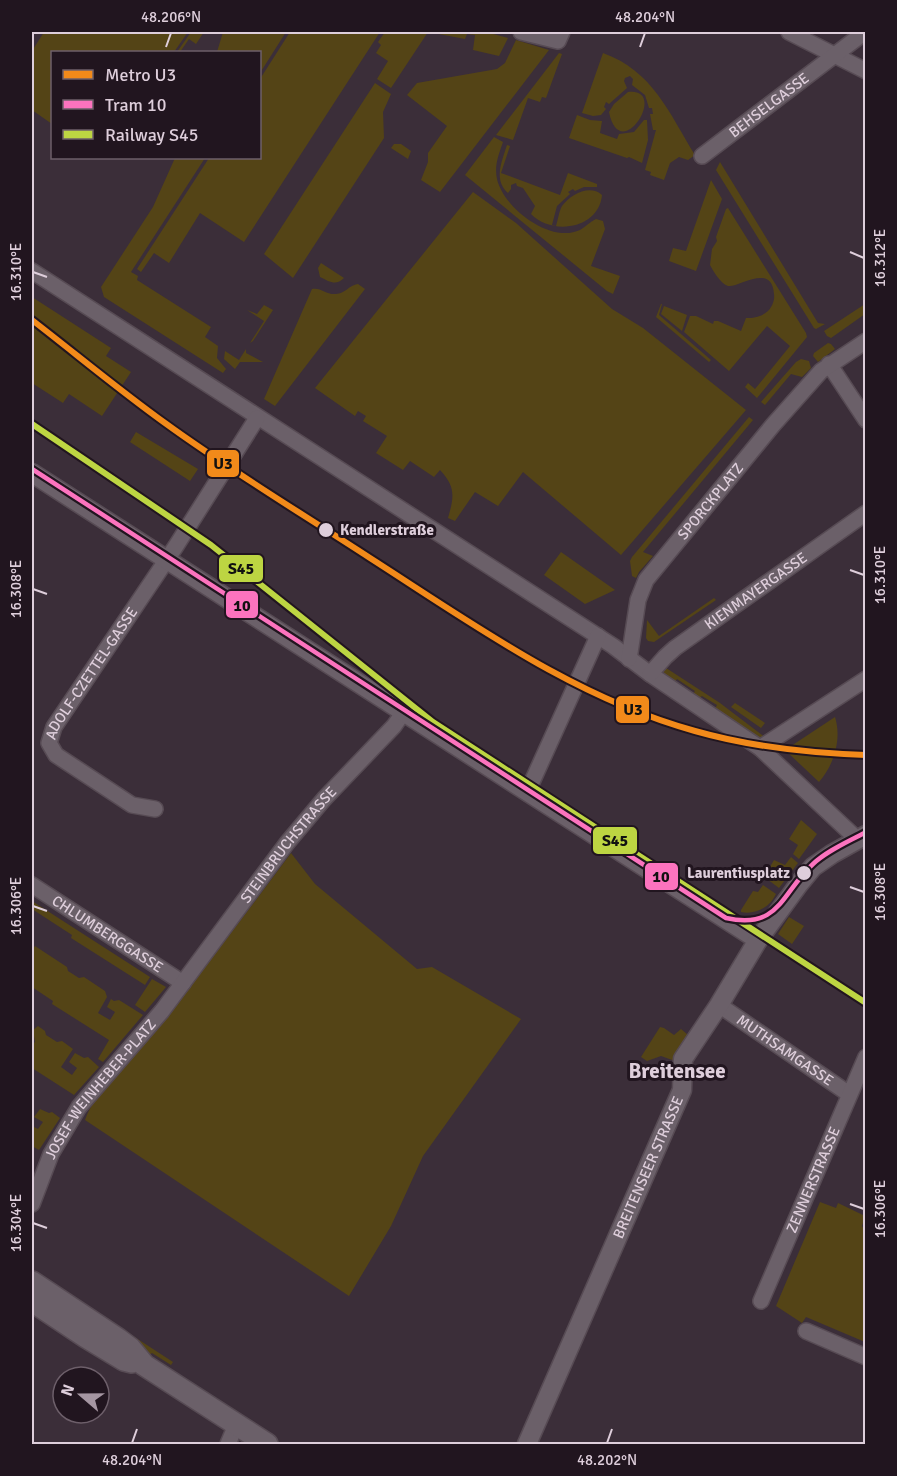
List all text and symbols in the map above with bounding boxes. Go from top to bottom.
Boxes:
text: 48.206°N [141,8,201,26]
text: 48.204°N [615,8,675,26]
legend [51,51,261,159]
text: Metro U3 [105,64,176,86]
street label: BEHSELGASSE [725,69,813,141]
text: Tram 10 [105,94,166,116]
text: Railway S45 [105,124,198,146]
text: 16.312°E [871,229,889,287]
text: 16.310°E [7,243,25,301]
line badge: U3 [206,449,240,478]
text: U3 [213,454,233,474]
street label: SPORCKPLATZ [674,459,747,543]
marker: Kendlerstraße [317,521,335,539]
place label: Kendlerstraße [340,521,434,539]
text: 16.310°E [871,546,889,604]
street label: KIENMAYERGASSE [701,549,811,633]
line badge: S45 [218,554,264,583]
text: S45 [228,559,254,579]
text: 16.308°E [7,560,25,618]
line badge: 10 [225,590,259,619]
text: 10 [233,596,251,616]
street label: ADOLF-CZETTEL-GASSE [42,604,141,742]
line badge: U3 [615,695,650,724]
text: U3 [623,700,643,720]
street label: STEINBRUCHSTRASSE [236,783,340,907]
line badge: S45 [592,826,638,855]
text: S45 [602,831,628,851]
line badge: 10 [644,862,679,891]
text: 16.308°E [871,863,889,921]
place label: Laurentiusplatz [687,864,790,882]
marker: Laurentiusplatz [795,864,813,882]
text: 10 [652,867,670,887]
text: 16.306°E [7,877,25,935]
street label: CHLUMBERGGASSE [49,891,166,977]
street label: MUTHSAMGASSE [733,1011,837,1090]
street label: JOSEF-WEINHEBER-PLATZ [41,1015,160,1162]
district label: Breitensee [628,1058,726,1084]
street label: BREITENSEER STRASSE [609,1093,687,1241]
street label: ZENNERSTRASSE [782,1124,844,1235]
text: 16.306°E [871,1180,889,1238]
text: 16.304°E [7,1194,25,1252]
north arrow [51,1365,111,1425]
text: N [57,1382,79,1399]
text: 48.204°N [102,1451,162,1469]
text: 48.202°N [577,1451,637,1469]

